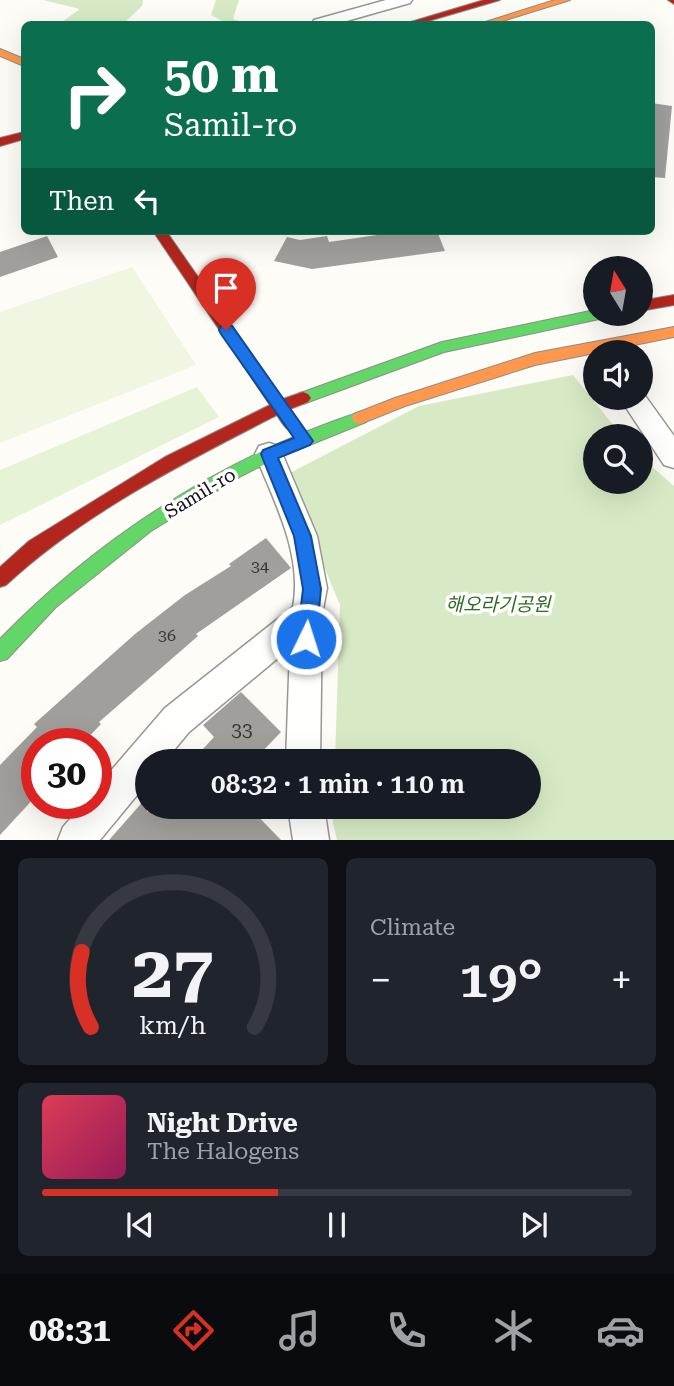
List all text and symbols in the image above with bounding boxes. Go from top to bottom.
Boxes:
text: 50 m [164,47,279,104]
icon: right [49,49,140,140]
text: Samil-ro [164,106,297,144]
icon: left [128,182,166,220]
text: Then [49,186,114,216]
north arrow [583,256,653,326]
map controls [583,256,653,494]
pin [196,258,256,330]
icon: arrive [207,269,245,307]
button: sound [583,340,653,410]
button: search [583,424,653,494]
street label: Samil-ro [160,463,240,523]
house number: 34 [251,557,269,576]
park label: 해오라기공원 [446,593,552,616]
position arrow [269,602,343,676]
house number: 36 [158,626,176,645]
house number: 33 [231,718,253,741]
speed limit sign: 30 [21,728,112,819]
text: 08:32 · 1 min · 110 m [211,769,465,799]
text: Climate [370,914,455,941]
text: 27 [132,931,214,1016]
text: 19° [459,949,543,1010]
text: − [370,958,391,1002]
text: + [611,958,632,1002]
text: km/h [140,1011,206,1040]
text: Night Drive [147,1108,298,1138]
text: The Halogens [147,1138,299,1165]
icon: previous [121,1206,159,1244]
icon: pause [318,1206,356,1244]
icon: next [515,1206,553,1244]
icon: directions [169,1306,218,1355]
icon: music [275,1306,324,1355]
icon: phone [382,1306,431,1355]
icon: climate [489,1306,538,1355]
icon: car [596,1306,645,1355]
text: 08:31 [29,1311,111,1349]

